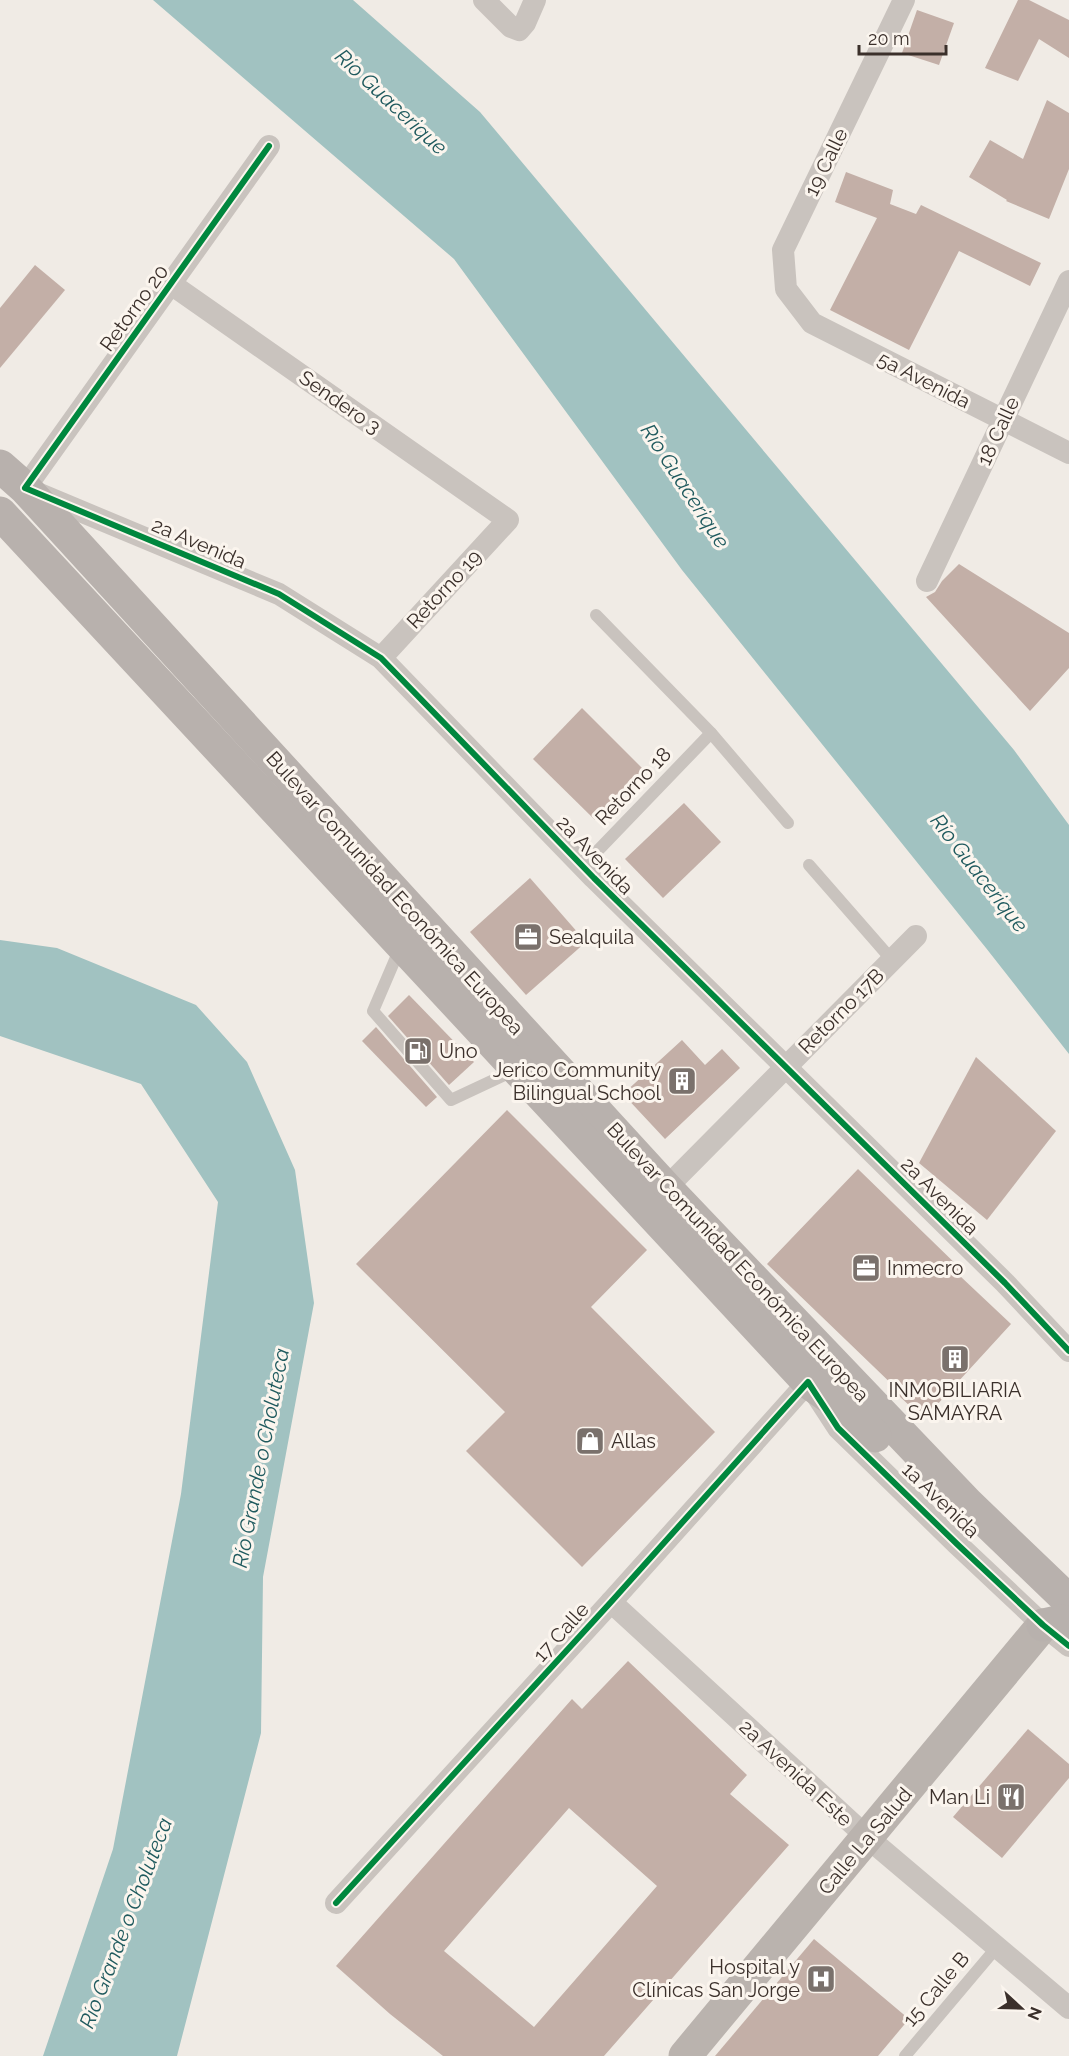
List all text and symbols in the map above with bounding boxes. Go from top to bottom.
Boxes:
scale bar [859,18,946,56]
text: 20 m [868,28,910,49]
water label: Río Guacerique [330,44,452,160]
street label: 19 Calle [799,124,853,200]
street label: Retorno 20 [95,260,173,356]
street label: 5a Avenida [874,346,974,414]
street label: Sendero 3 [295,365,385,439]
street label: 18 Calle [972,393,1024,469]
water label: Río Guacerique [636,419,735,553]
street label: 2a Avenida [148,512,250,574]
street label: Retorno 19 [402,545,486,633]
street label: Retorno 18 [590,742,676,830]
street label: Bulevar Comunidad Económica Europea [261,746,529,1040]
water label: Río Guacerique [925,809,1033,937]
street label: 2a Avenida [552,811,638,899]
office icon: Sealquila [512,921,544,953]
place label: Sealquila [549,925,634,949]
street label: Retorno 17B [793,963,889,1059]
fuel station icon: Uno [402,1035,434,1067]
place label: Uno [439,1039,478,1063]
place label: Jerico Community Bilingual School [493,1058,662,1105]
building icon: Jerico Community Bilingual School [666,1065,698,1097]
street label: Bulevar Comunidad Económica Europea [602,1117,874,1407]
street label: 2a Avenida [896,1152,984,1240]
office icon: Inmecro [850,1252,882,1284]
place label: Inmecro [887,1256,963,1280]
building icon: INMOBILIARIA SAMAYRA [939,1343,971,1375]
water label: Río Grande o Choluteca [227,1346,294,1570]
place label: INMOBILIARIA SAMAYRA [889,1378,1022,1425]
shop icon: Allas [574,1425,606,1457]
place label: Allas [611,1429,656,1453]
street label: 1a Avenida [897,1457,985,1543]
street label: 17 Calle [528,1597,594,1667]
street label: 2a Avenida Este [735,1715,857,1831]
restaurant icon: Man Li [995,1781,1027,1813]
street label: Calle La Salud [813,1782,917,1900]
place label: Man Li [929,1785,990,1809]
water label: Río Grande o Choluteca [74,1814,177,2031]
street label: 15 Calle B [898,1947,974,2031]
place label: Hospital y Clínicas San Jorge [632,1955,800,2002]
hospital icon: Hospital y Clínicas San Jorge [805,1963,837,1995]
north arrow [991,1978,1051,2038]
text: N [1023,2004,1046,2023]

